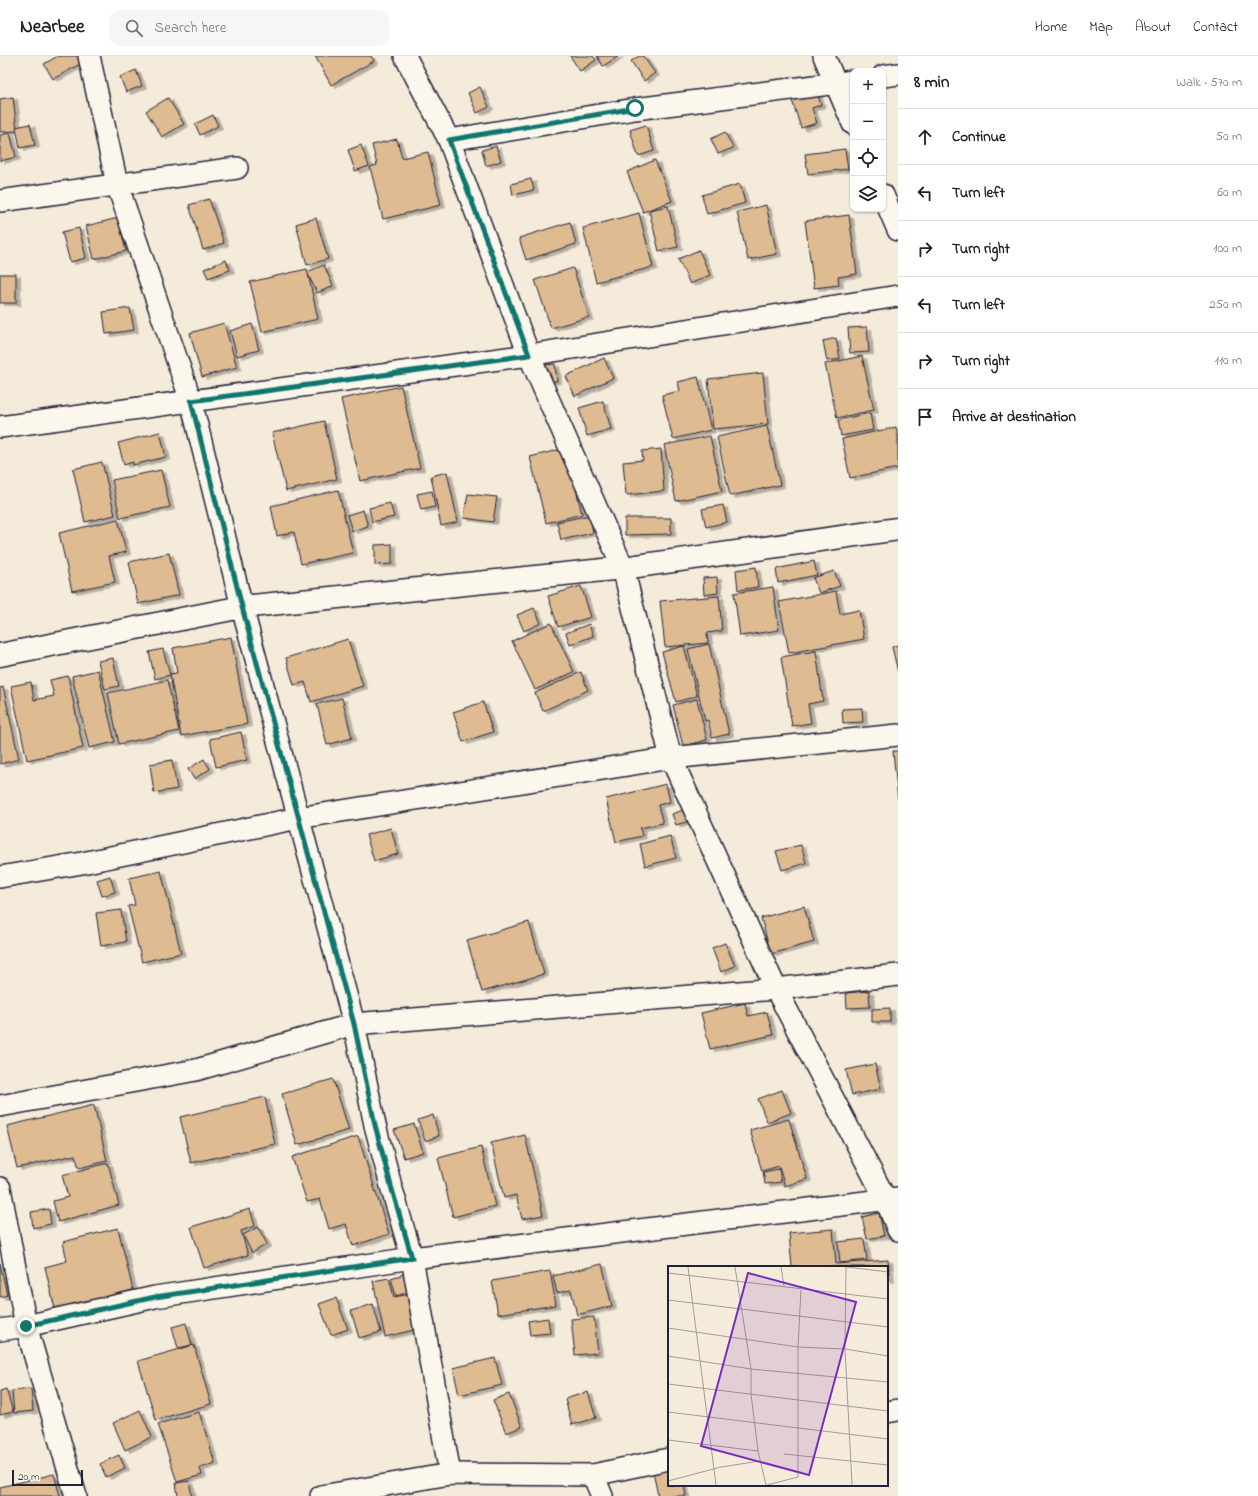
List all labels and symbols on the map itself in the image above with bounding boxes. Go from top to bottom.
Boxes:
route start [626,99,644,117]
inset map [668,1266,888,1486]
route end [17,1317,35,1335]
scale bar [12,1468,83,1487]

